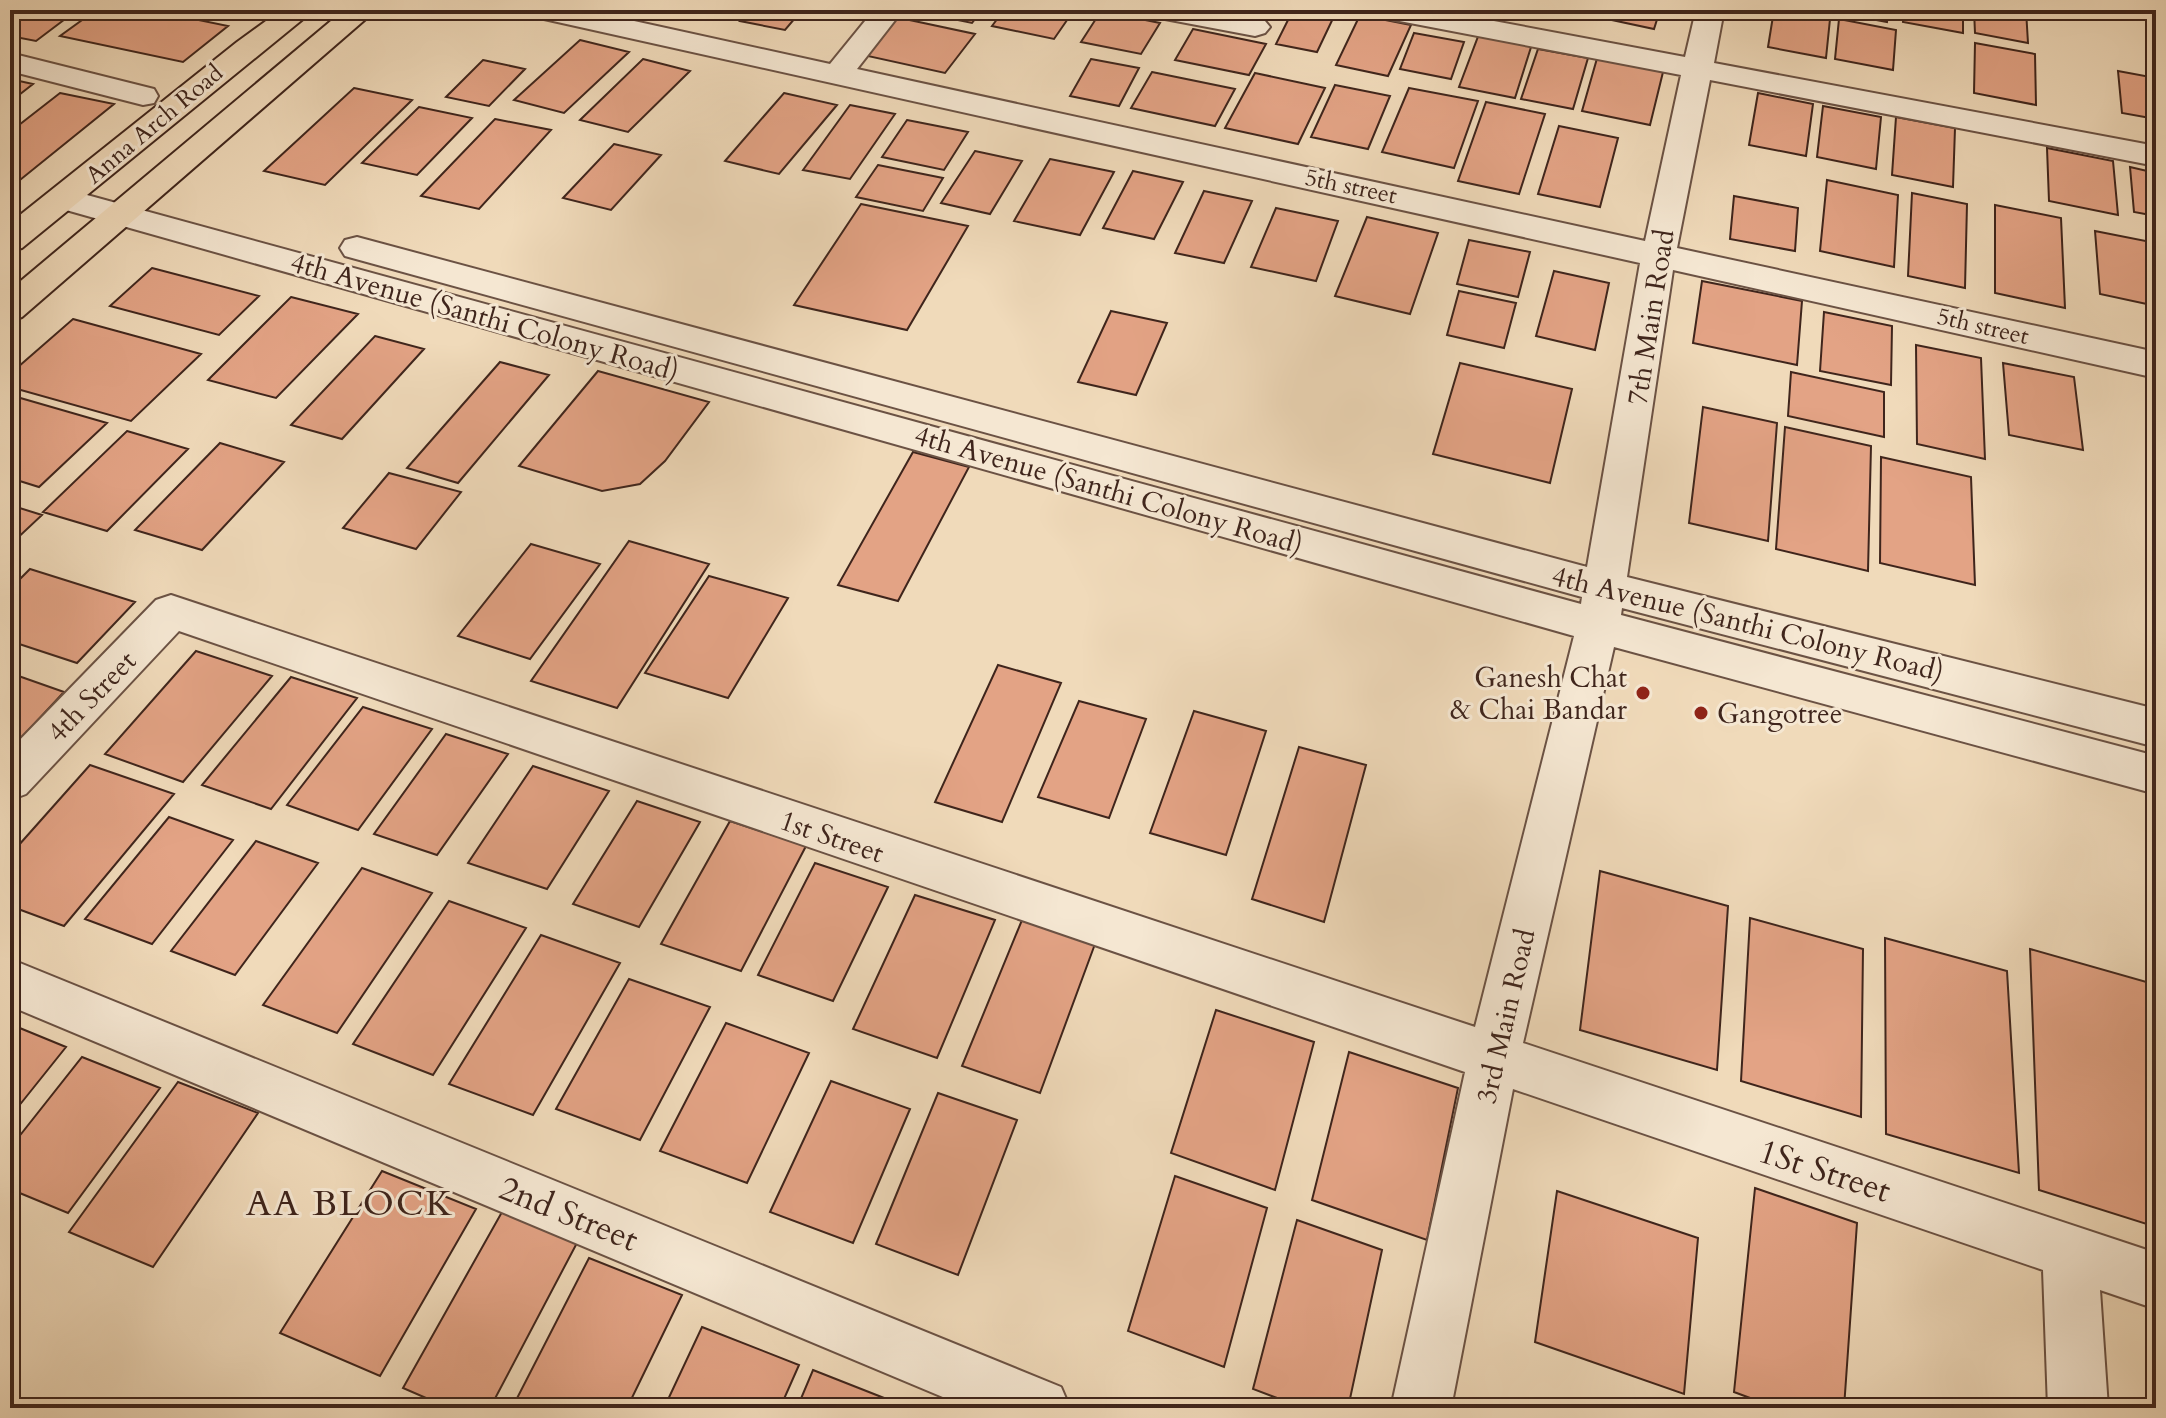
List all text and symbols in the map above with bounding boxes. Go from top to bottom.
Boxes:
street label: Anna Arch Road [78,57,230,192]
street label: 5th street [1302,161,1400,212]
street label: 7th Main Road [1618,226,1684,408]
street label: 4th Avenue (Santhi Colony Road) [286,243,683,391]
street label: 5th street [1934,300,2032,353]
street label: 4th Avenue (Santhi Colony Road) [910,416,1307,564]
street label: 4th Avenue (Santhi Colony Road) [1548,557,1948,691]
street label: 4th Street [39,643,145,751]
place label: Ganesh Chat & Chai Bandar [1450,659,1628,729]
marker: Ganesh Chat & Chai Bandar [1634,684,1652,702]
place label: Gangotree [1717,695,1843,733]
marker: Gangotree [1692,704,1710,722]
street label: 1st Street [775,801,889,872]
street label: 3rd Main Road [1467,925,1545,1107]
street label: 1St Street [1753,1128,1897,1214]
street label: 2nd Street [492,1165,645,1263]
district label: AA BLOCK [246,1179,454,1228]

